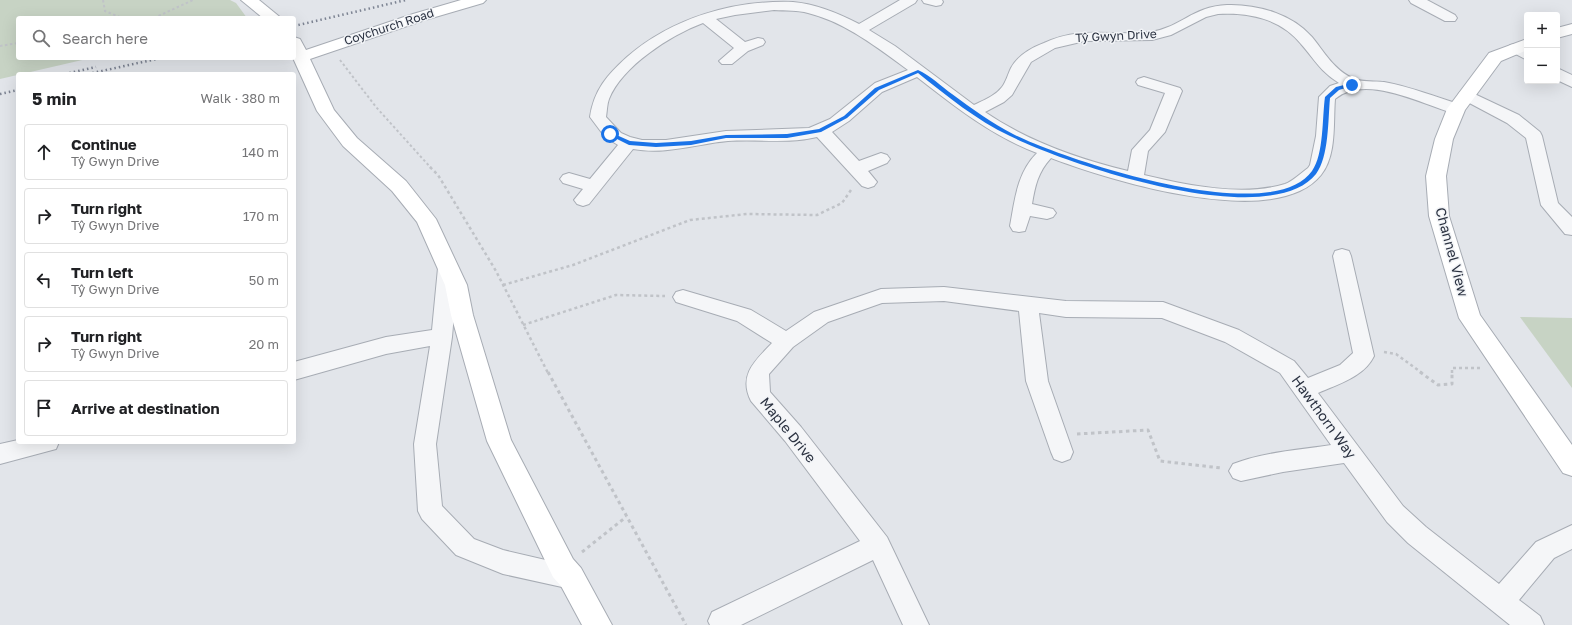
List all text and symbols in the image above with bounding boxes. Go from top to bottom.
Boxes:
street label: Coychurch Road [342,5,436,48]
map controls [1524,12,1560,84]
button: + [1524,12,1560,48]
search box [16,16,296,60]
street label: Tŷ Gwyn Drive [1075,26,1157,45]
icon: search [30,27,52,49]
text: Search here [62,29,148,47]
button: − [1524,48,1560,84]
route end [1343,76,1361,94]
text: 5 min [32,88,76,109]
text: Walk · 380 m [200,90,280,106]
route start [601,125,619,143]
text: Continue [71,135,137,153]
icon: ahead [33,141,55,163]
text: 140 m [242,144,279,160]
text: Tŷ Gwyn Drive [71,153,159,169]
text: Turn right [71,199,142,217]
icon: right [33,205,55,227]
street label: Channel View [1432,205,1473,298]
text: 170 m [243,208,279,224]
text: Tŷ Gwyn Drive [71,217,159,233]
text: Turn left [71,263,133,281]
icon: left [33,269,55,291]
text: 50 m [249,272,279,288]
text: Tŷ Gwyn Drive [71,281,159,297]
text: Turn right [71,327,142,345]
icon: right [33,333,55,355]
text: 20 m [249,336,279,352]
text: Tŷ Gwyn Drive [71,345,159,361]
street label: Hawthorn Way [1289,372,1360,462]
street label: Maple Drive [757,394,820,466]
icon: arrive [33,397,55,419]
text: Arrive at destination [71,399,220,417]

